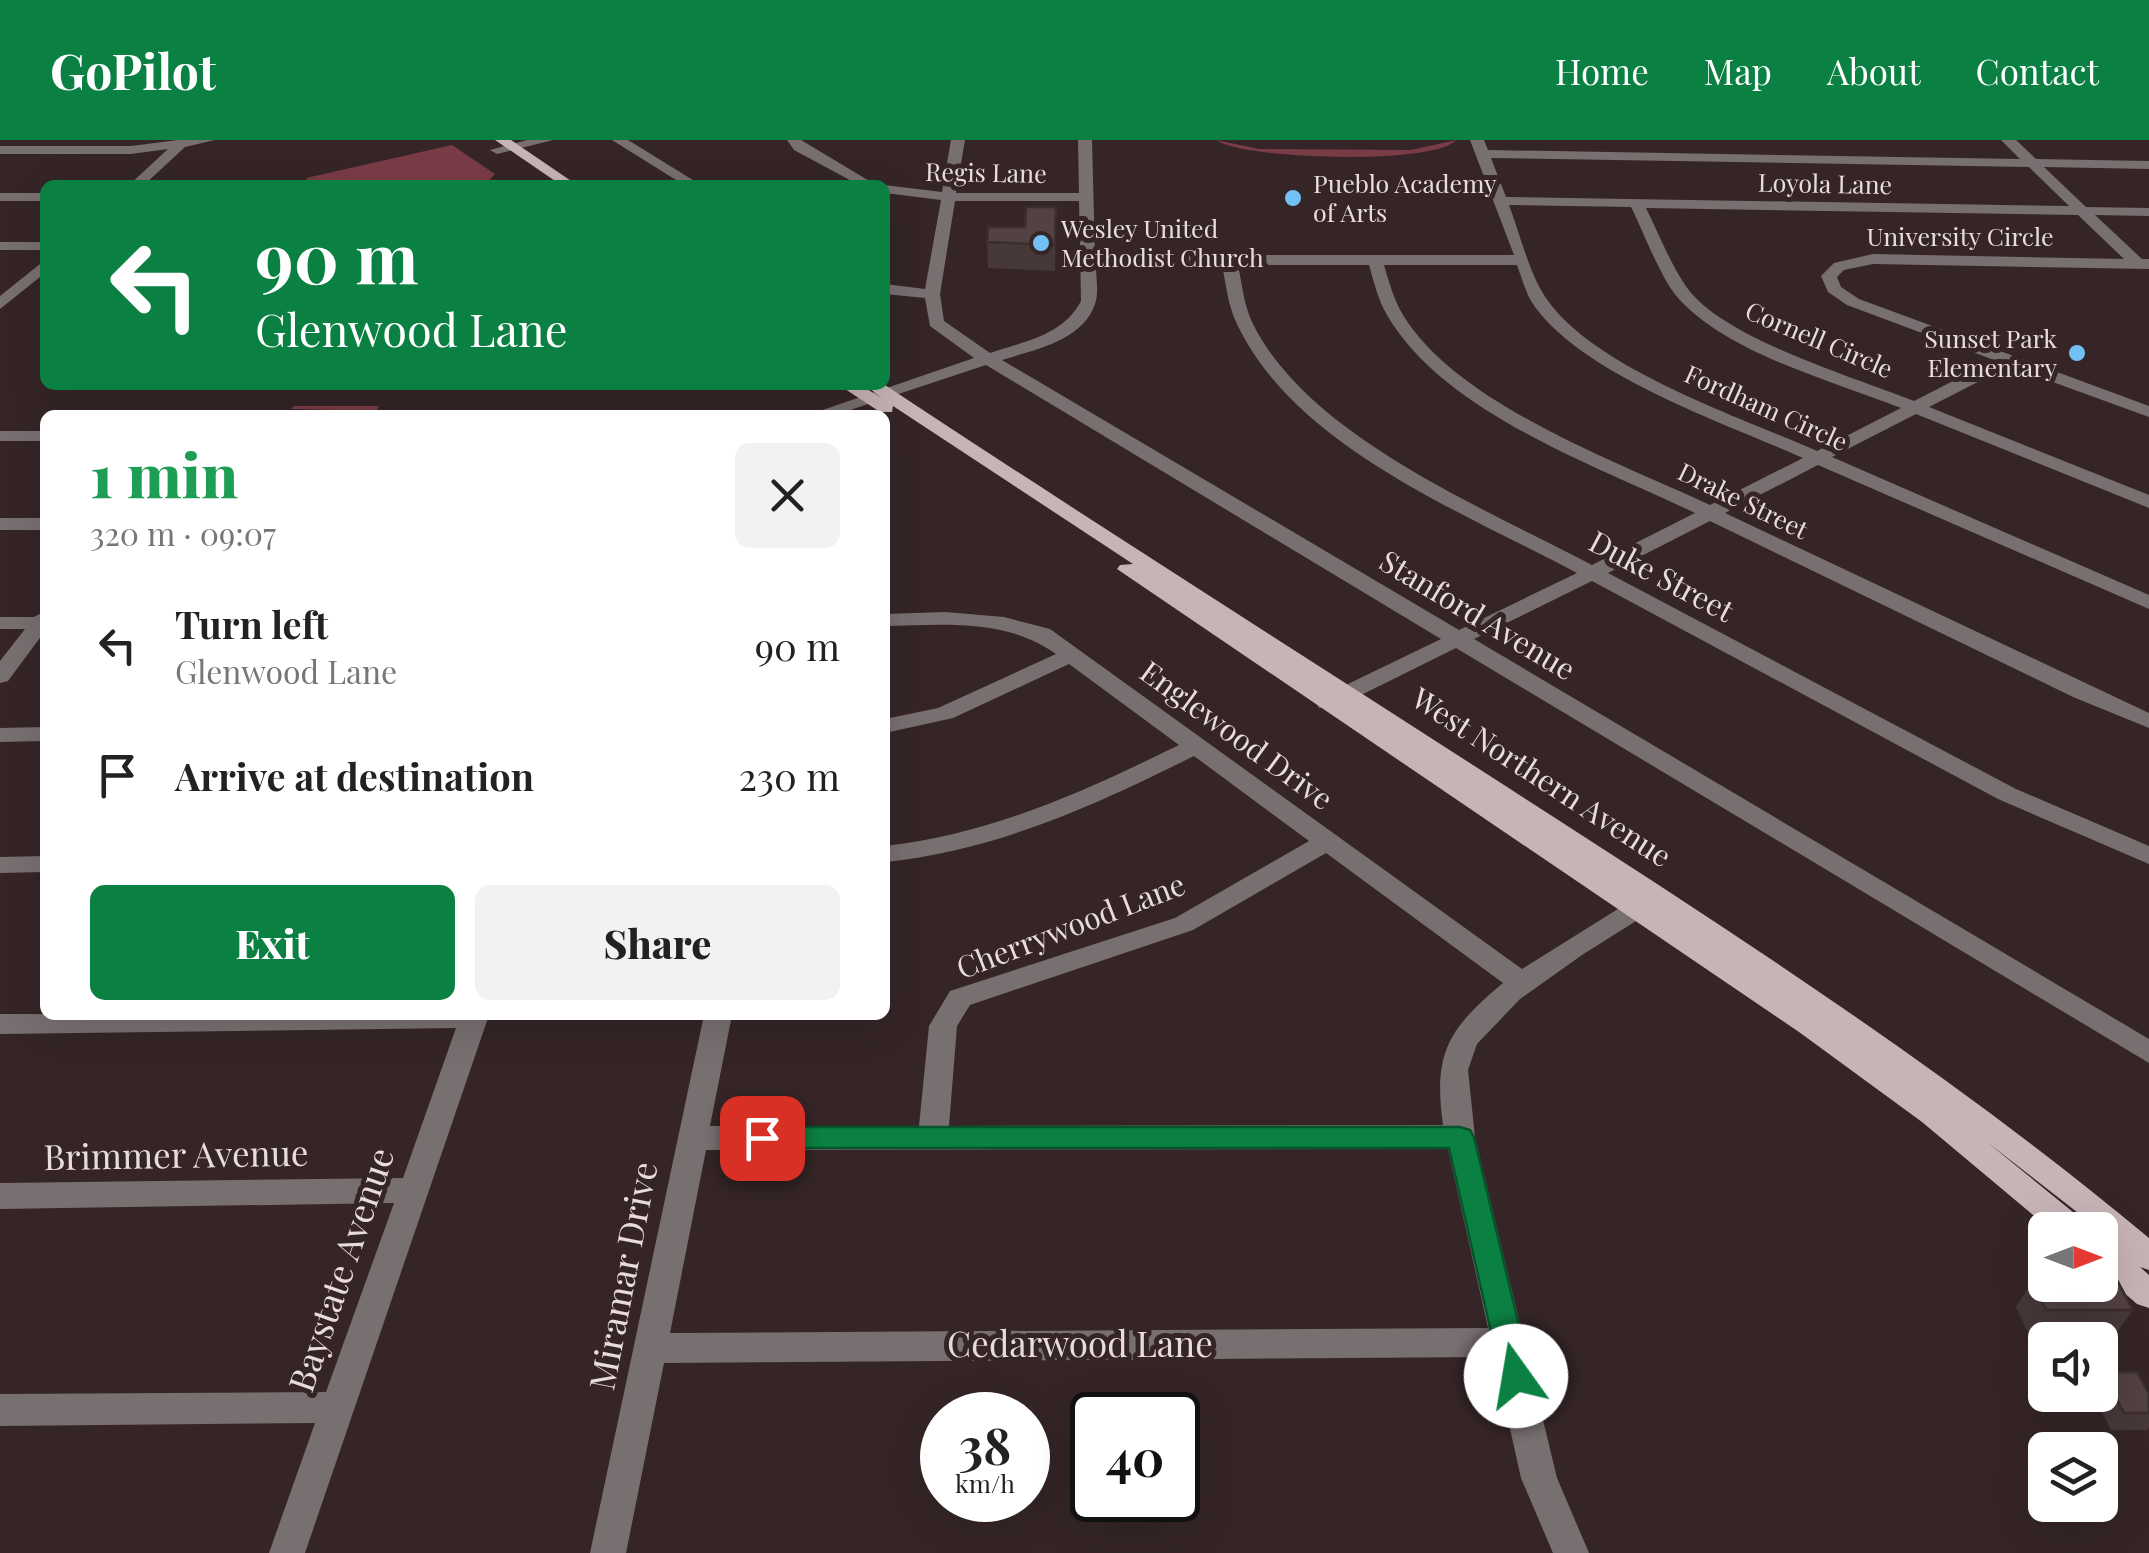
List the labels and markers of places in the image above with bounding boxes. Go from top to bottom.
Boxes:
place label: Pueblo Academy of Arts [1313,166,1497,228]
marker: Pueblo Academy of Arts [1282,187,1304,209]
place label: Wesley United Methodist Church [1060,211,1264,273]
marker: Wesley United Methodist Church [1030,232,1052,254]
place label: Sunset Park Elementary [1924,321,2057,383]
marker: Sunset Park Elementary [2066,342,2088,364]
pin [720,1096,805,1181]

